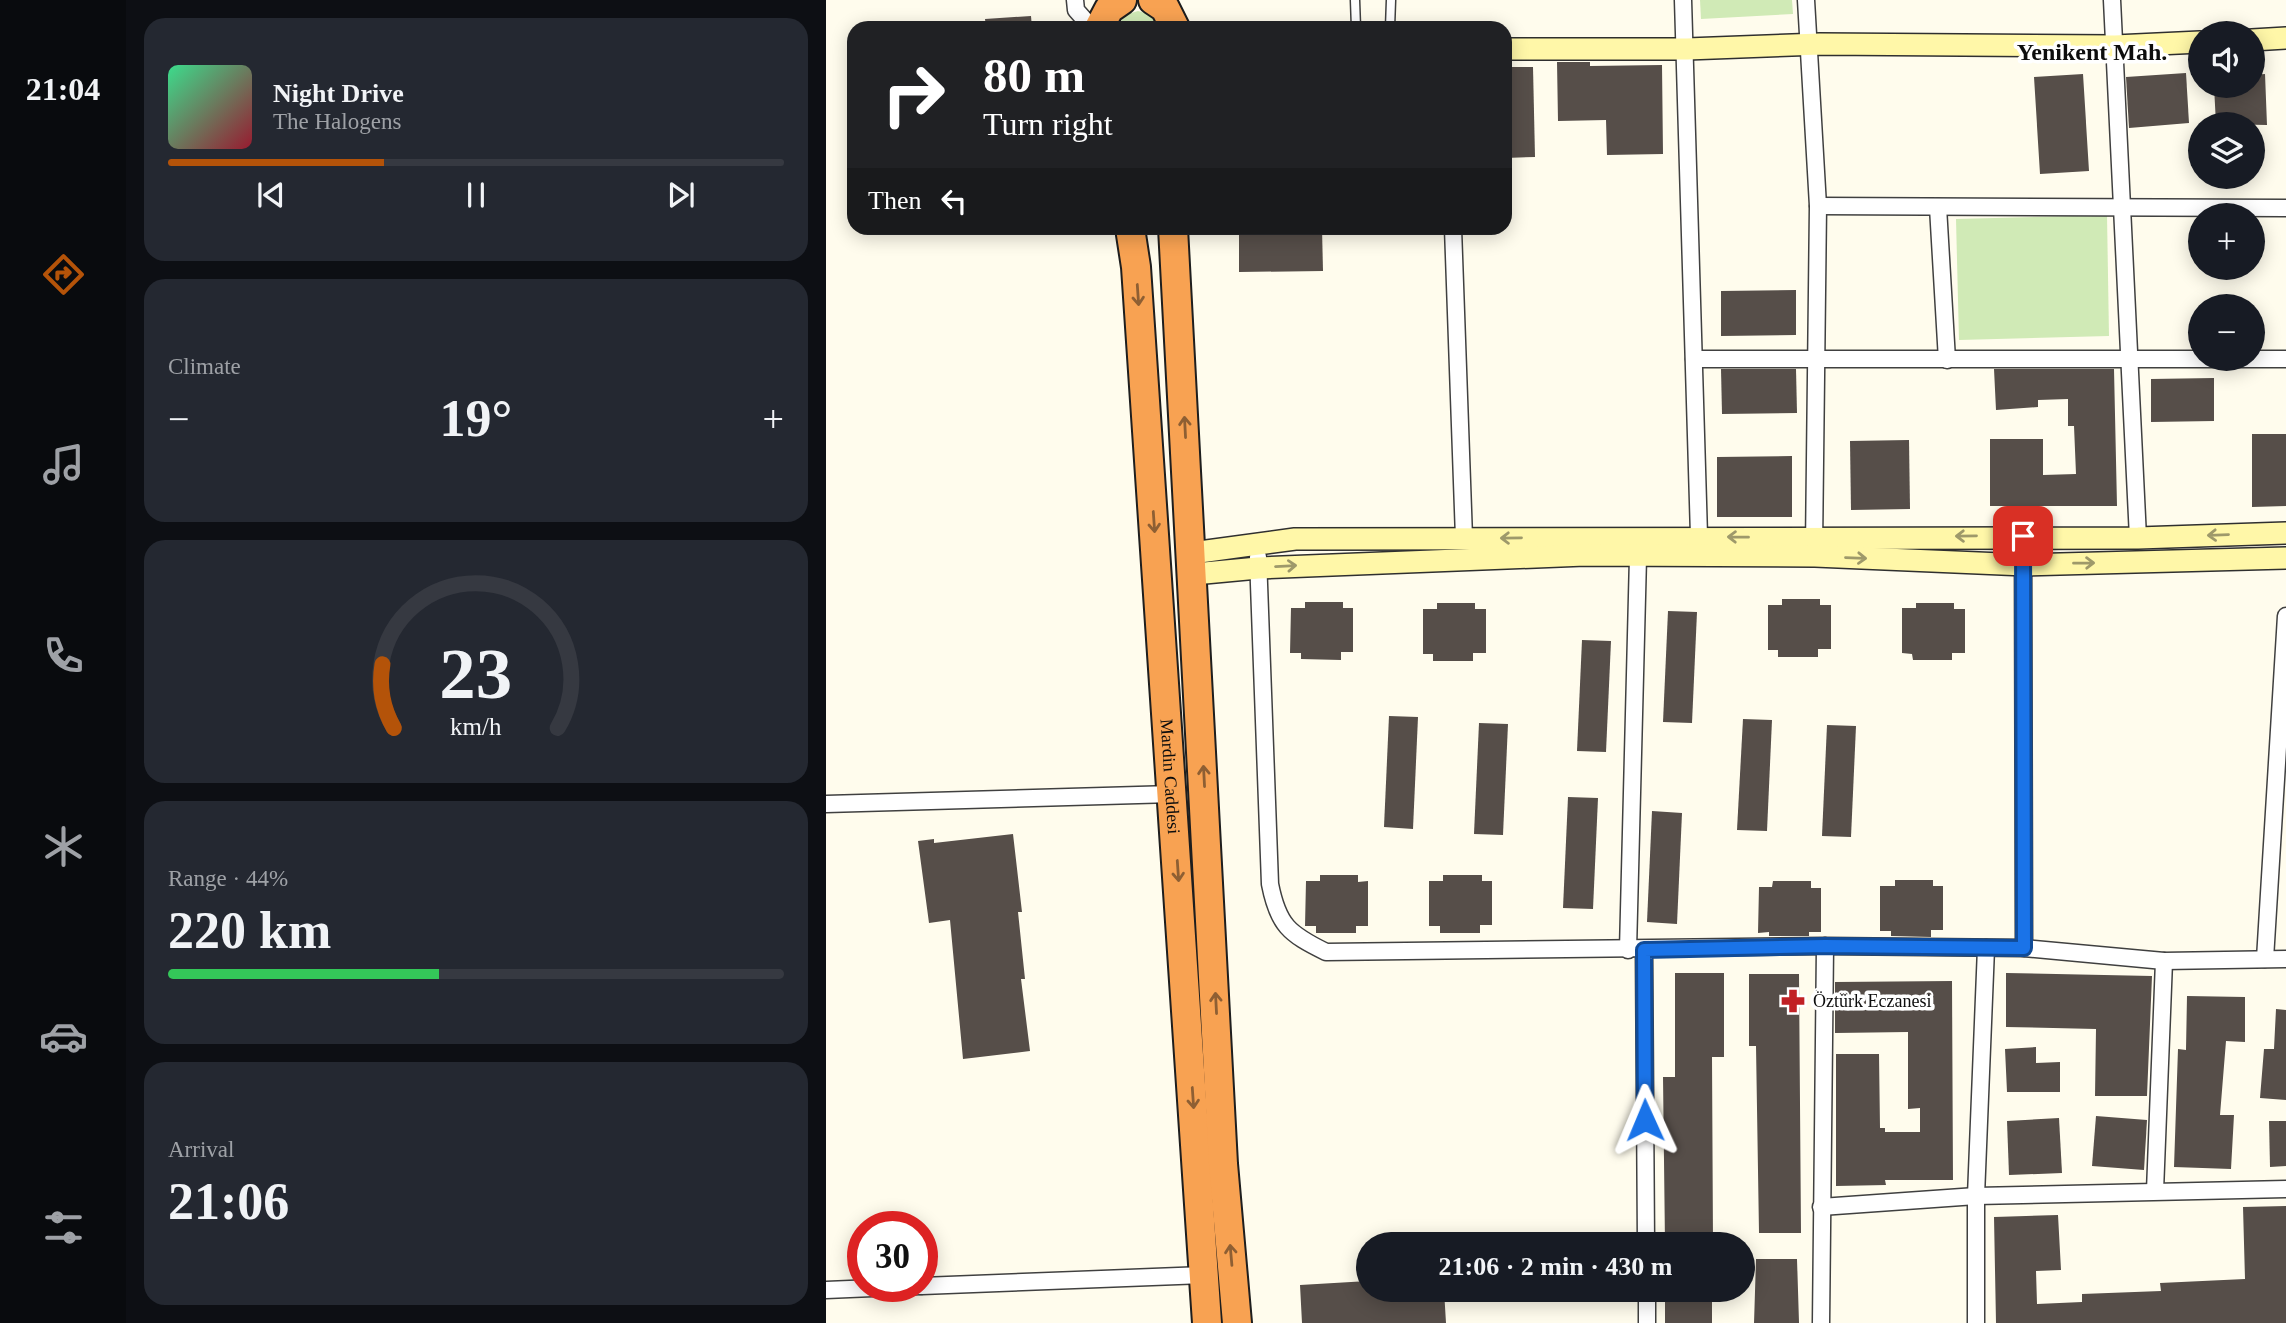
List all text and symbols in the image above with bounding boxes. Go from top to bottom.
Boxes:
map controls [2188,21,2265,371]
button: sound [2188,21,2265,98]
district label: Yenikent Mah. [2017,39,2167,65]
text: 80 m [983,48,1085,103]
icon: right [868,49,959,140]
text: 21:04 [26,71,100,107]
text: Night Drive [273,79,404,108]
text: Turn right [983,106,1113,142]
text: The Halogens [273,109,401,134]
button: layers [2188,112,2265,189]
icon: previous [252,176,290,214]
icon: pause [457,176,495,214]
icon: next [662,176,700,214]
icon: left [935,182,973,220]
text: Then [868,186,921,215]
button: + [2188,203,2265,280]
icon: directions [39,250,88,299]
one-way arrow [1132,284,1145,306]
button: − [2188,294,2265,371]
text: Climate [168,354,241,379]
text: 19° [440,390,512,447]
text: − [168,398,189,440]
text: + [763,398,784,440]
one-way arrow [1178,416,1191,439]
icon: music [39,440,88,489]
pin [1993,506,2053,566]
one-way arrow [1147,510,1160,533]
icon: arrive [2004,517,2042,555]
one-way arrow [2207,529,2230,542]
one-way arrow [1727,530,1750,544]
one-way arrow [1955,530,1978,543]
one-way arrow [1500,531,1523,545]
one-way arrow [1844,551,1867,564]
one-way arrow [2072,556,2095,570]
one-way arrow [1274,560,1297,573]
icon: phone [39,631,88,680]
text: 23 [440,633,512,714]
text: km/h [450,712,502,739]
street label: Mardin Caddesi [1156,718,1184,835]
one-way arrow [1198,765,1211,788]
icon: climate [39,822,88,871]
one-way arrow [1172,860,1185,882]
text: Range · 44% [168,866,288,891]
text: 220 km [168,902,331,959]
pharmacy icon: Öztürk Eczanesi [1779,987,1807,1015]
place label: Öztürk Eczanesi [1813,991,1931,1011]
one-way arrow [1209,992,1222,1015]
icon: car [39,1012,88,1061]
position arrow [1608,1083,1682,1157]
one-way arrow [1187,1087,1200,1109]
text: Arrival [168,1137,234,1162]
text: 21:06 [168,1173,289,1230]
icon: filters [39,1203,88,1252]
speed limit sign: 30 [847,1211,938,1302]
one-way arrow [1224,1244,1237,1267]
text: 21:06 · 2 min · 430 m [1439,1252,1673,1281]

